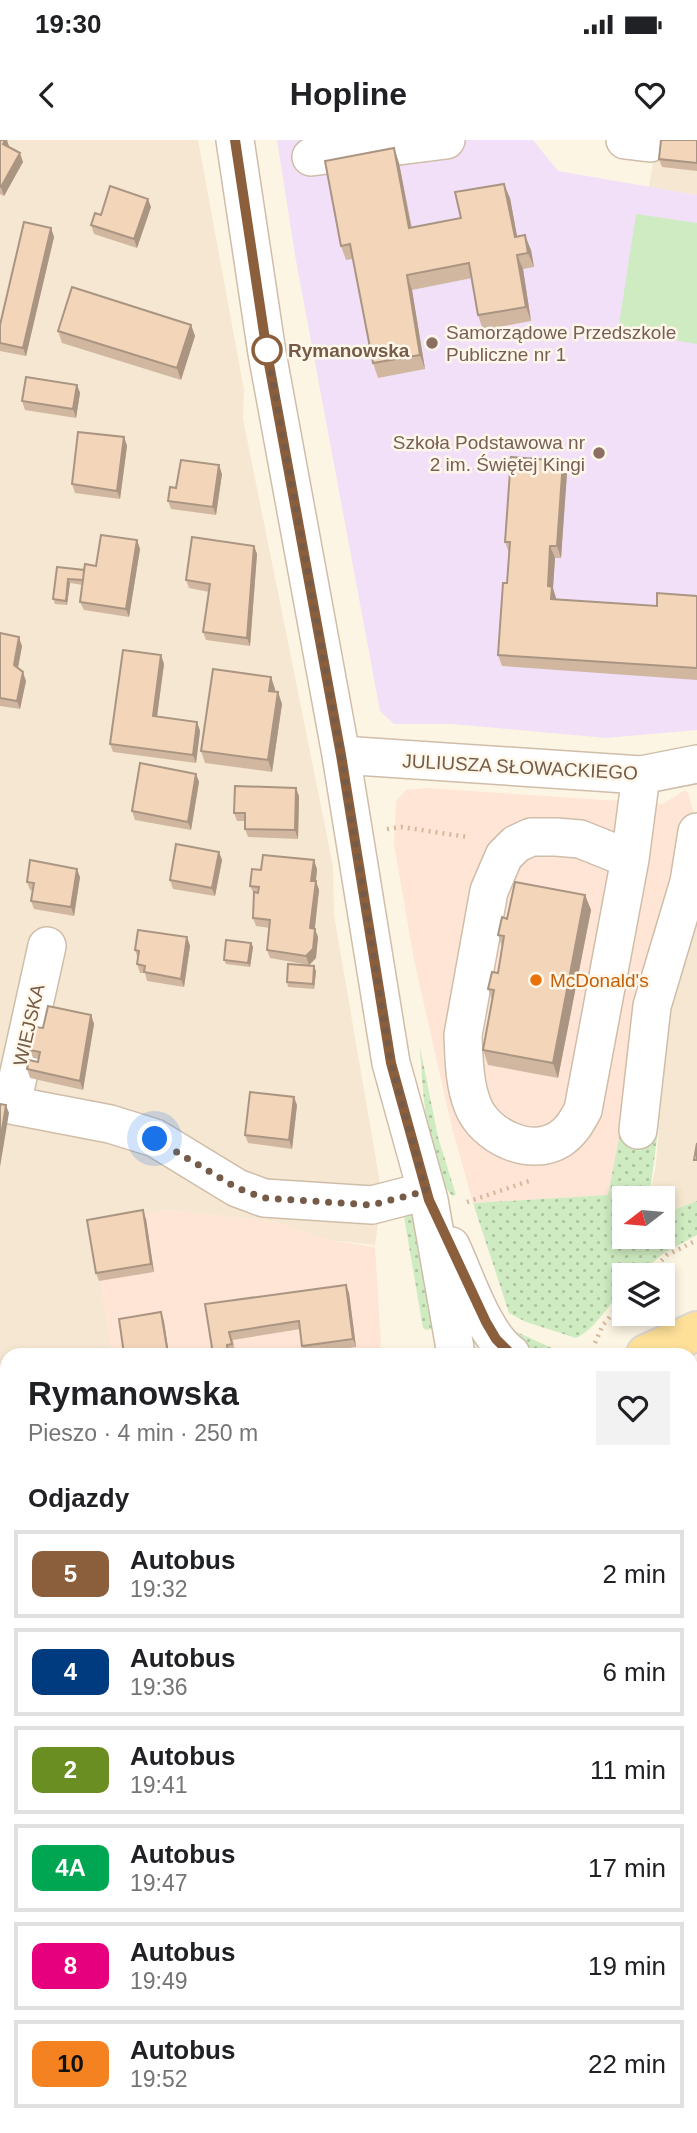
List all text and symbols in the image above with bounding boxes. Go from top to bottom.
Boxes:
text: 19:30 [35,9,102,39]
icon: back [28,76,66,114]
text: Hopline [290,76,407,112]
icon: heart [631,76,669,114]
place label: Samorządowe Przedszkole Publiczne nr 1 [446,322,676,365]
marker: Rymanowska [252,335,282,365]
marker: Samorządowe Przedszkole Publiczne nr 1 [424,335,440,351]
place label: Rymanowska [288,340,410,361]
place label: Szkoła Podstawowa nr 2 im. Świętej Kingi [393,432,586,475]
marker: Szkoła Podstawowa nr 2 im. Świętej Kingi [591,445,607,461]
street label: JULIUSZA SŁOWACKIEGO [402,750,638,784]
place label: McDonald's [550,970,649,991]
marker: McDonald's [528,972,544,988]
street label: WIEJSKA [9,982,49,1068]
your location [137,1121,172,1156]
north arrow [612,1186,676,1250]
map controls [612,1186,675,1326]
button: layers [612,1263,675,1326]
button: heart [596,1371,670,1445]
text: Rymanowska [28,1375,239,1412]
text: Pieszo · 4 min · 250 m [28,1420,258,1446]
text: Odjazdy [28,1483,129,1513]
text: Autobus [130,1545,235,1575]
text: 2 min [602,1559,666,1589]
text: 5 [64,1560,77,1587]
text: 19:32 [130,1576,188,1602]
text: Autobus [130,1643,235,1673]
text: 6 min [602,1657,666,1687]
text: 4 [64,1658,77,1685]
text: 19:36 [130,1674,188,1700]
text: Autobus [130,1741,235,1771]
text: 11 min [590,1755,666,1785]
text: 2 [64,1756,77,1783]
text: 19:41 [130,1772,188,1798]
text: Autobus [130,1839,235,1869]
text: 17 min [588,1853,666,1883]
text: 4A [55,1854,86,1881]
text: 19:47 [130,1870,188,1896]
text: Autobus [130,1937,235,1967]
text: 19 min [588,1951,666,1981]
text: 8 [64,1952,77,1979]
text: 19:49 [130,1968,188,1994]
text: Autobus [130,2035,235,2065]
text: 22 min [588,2049,666,2079]
text: 10 [57,2050,84,2077]
text: 19:52 [130,2066,188,2092]

